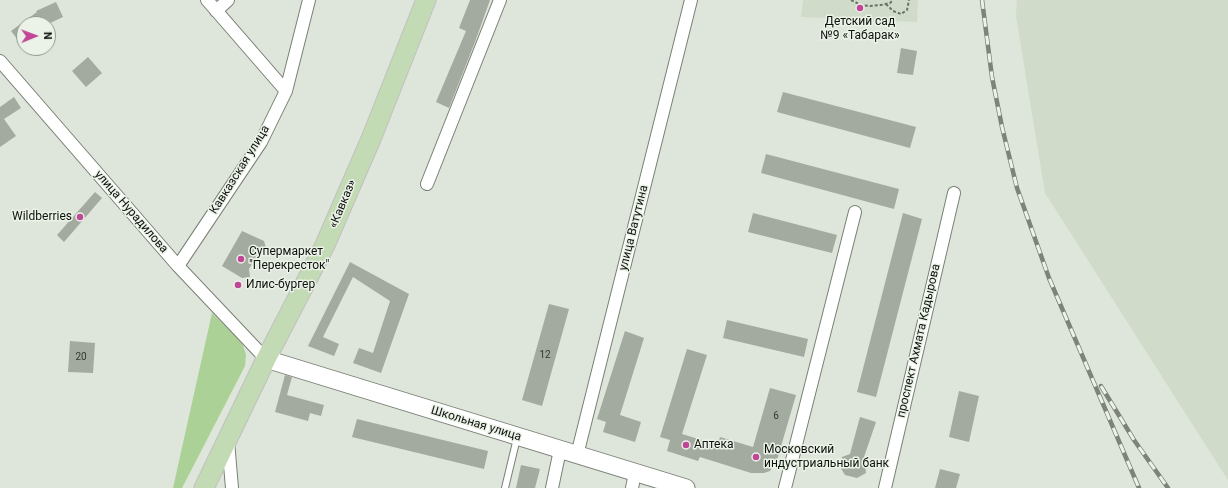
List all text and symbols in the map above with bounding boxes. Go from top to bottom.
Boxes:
marker: Детский сад №9 «Табарак» [855,3,865,13]
place label: Детский сад №9 «Табарак» [820,15,900,43]
north arrow [16,16,56,56]
text: N [41,32,54,40]
street label: Кавказская улица [207,123,273,217]
street label: улица Нурадилова [91,168,171,256]
street label: «Кавказ» [326,178,360,230]
street label: улица Ватутина [616,184,652,272]
place label: Wildberries [12,210,72,224]
marker: Wildberries [75,212,85,222]
place label: Супермаркет "Перекресток" [249,245,329,273]
marker: Супермаркет "Перекресток" [236,254,246,264]
street label: проспект Ахмата Кадырова [894,263,944,419]
place label: Илис-бургер [246,278,315,292]
marker: Илис-бургер [233,280,243,290]
house number: 12 [539,349,551,361]
house number: 20 [75,351,87,363]
street label: Школьная улица [429,403,523,445]
house number: 6 [773,410,779,422]
place label: Аптека [694,438,733,452]
marker: Аптека [681,440,691,450]
place label: Московский индустриальный банк [764,443,889,471]
marker: Московский индустриальный банк [751,452,761,462]

